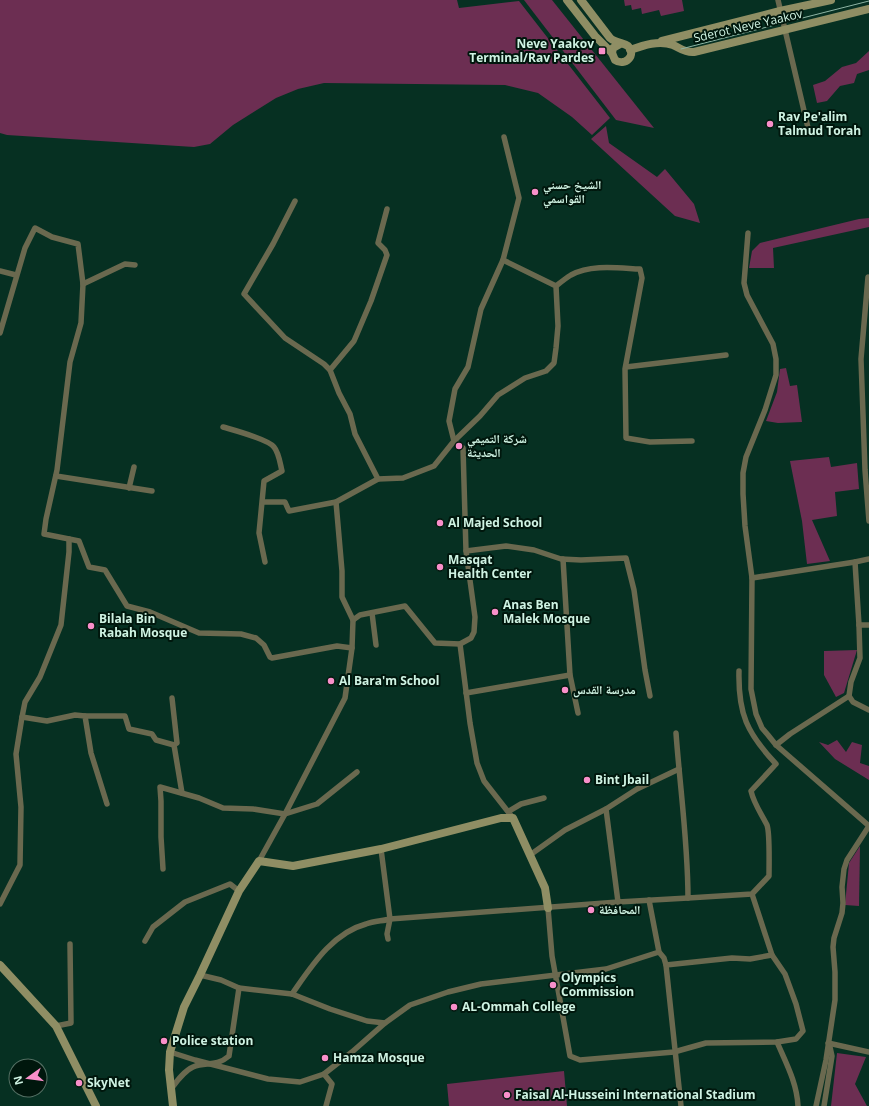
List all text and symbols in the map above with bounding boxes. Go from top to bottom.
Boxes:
street label: Sderot Neve Yaakov [692,5,804,46]
place label: Neve Yaakov Terminal/Rav Pardes [469,35,594,66]
marker: Neve Yaakov Terminal/Rav Pardes [597,46,607,56]
place label: Rav Pe'alim Talmud Torah [778,108,861,139]
marker: Rav Pe'alim Talmud Torah [765,119,775,129]
place label: الشيخ حسني القواسمي [543,176,601,209]
marker: الشيخ حسني القواسمي [530,187,540,197]
place label: شركة التميمي الحديثة [467,430,527,461]
marker: شركة التميمي الحديثة [454,441,464,451]
place label: Al Majed School [448,514,542,531]
marker: Al Majed School [435,518,445,528]
place label: Masqat Health Center [448,551,532,582]
marker: Masqat Health Center [435,562,445,572]
place label: Anas Ben Malek Mosque [503,596,590,627]
marker: Anas Ben Malek Mosque [490,607,500,617]
place label: Bilala Bin Rabah Mosque [99,610,187,641]
marker: Bilala Bin Rabah Mosque [86,621,96,631]
place label: Al Bara'm School [339,672,439,689]
marker: Al Bara'm School [326,676,336,686]
place label: مدرسة القدس [573,681,636,698]
marker: مدرسة القدس [560,685,570,695]
place label: Bint Jbail [595,771,649,788]
marker: Bint Jbail [582,775,592,785]
place label: المحافظة [599,901,641,918]
marker: المحافظة [586,905,596,915]
place label: Olympics Commission [561,969,634,1000]
marker: Olympics Commission [548,980,558,990]
place label: AL-Ommah College [462,998,576,1015]
marker: AL-Ommah College [449,1002,459,1012]
place label: Police station [172,1032,253,1049]
marker: Police station [159,1036,169,1046]
place label: Hamza Mosque [333,1049,425,1066]
marker: Hamza Mosque [320,1053,330,1063]
north arrow [8,1058,48,1098]
text: N [9,1074,26,1087]
place label: SkyNet [87,1074,130,1091]
marker: SkyNet [74,1078,84,1088]
place label: Faisal Al-Husseini International Stadium [515,1086,756,1103]
marker: Faisal Al-Husseini International Stadium [502,1090,512,1100]

